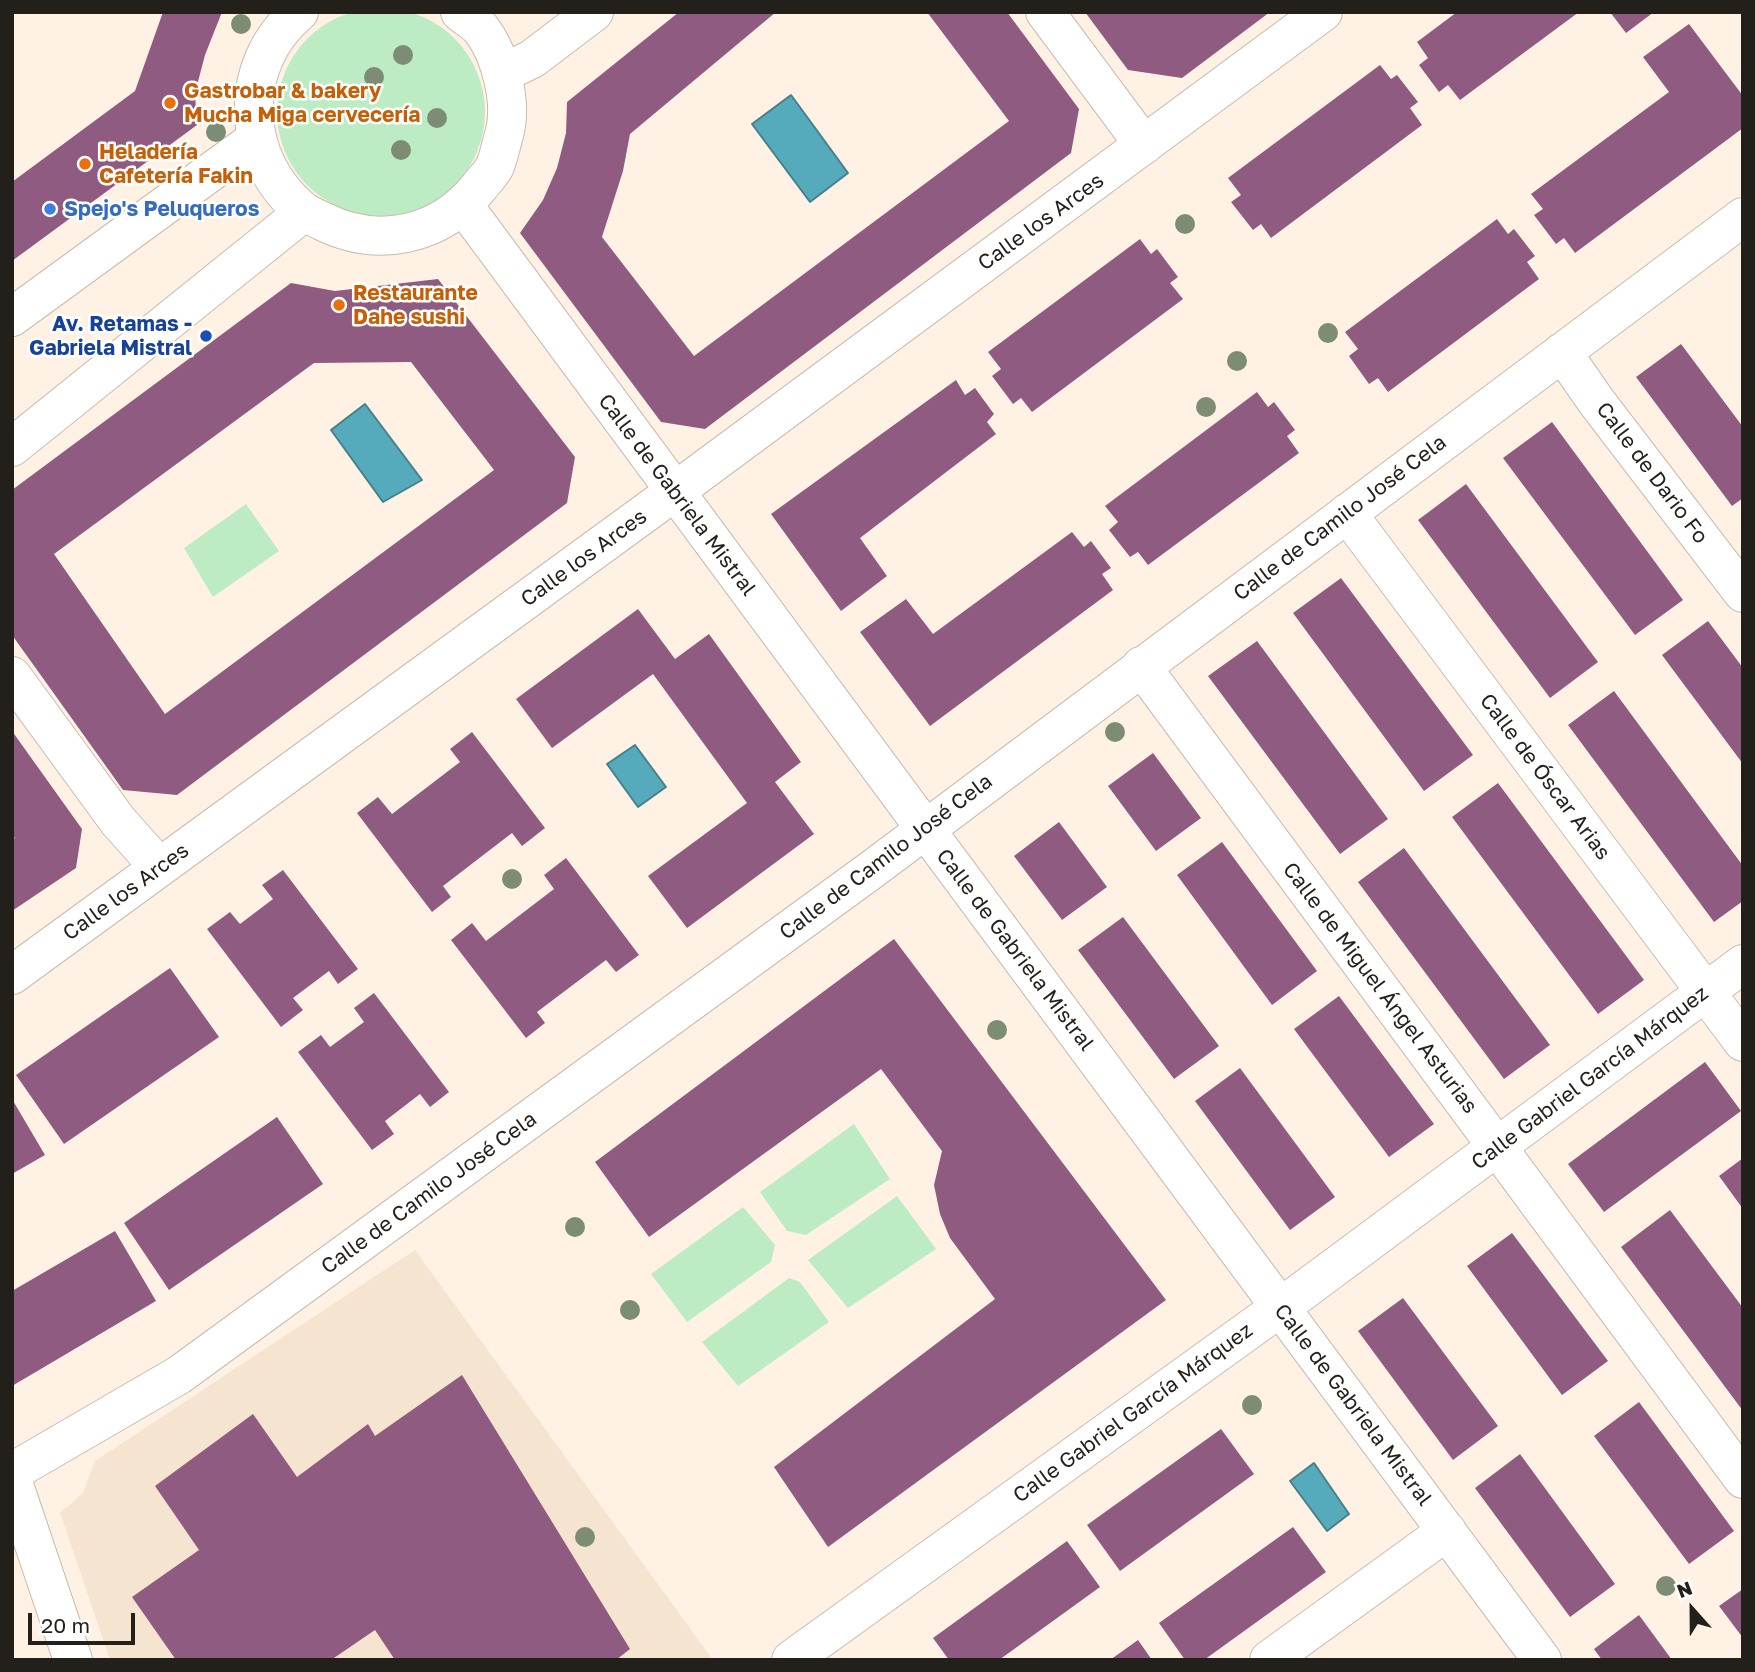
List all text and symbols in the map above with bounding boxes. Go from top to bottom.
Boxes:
place label: Gastrobar & bakery Mucha Miga cervecería [184,78,421,128]
marker: Gastrobar & bakery Mucha Miga cervecería [162,95,178,111]
place label: Heladería Cafetería Fakin [99,139,253,189]
marker: Heladería Cafetería Fakin [77,156,93,172]
street label: Calle los Arces [973,168,1109,276]
place label: Spejo's Peluqueros [64,196,259,222]
marker: Spejo's Peluqueros [42,201,58,217]
place label: Restaurante Dahe sushi [353,280,478,330]
marker: Restaurante Dahe sushi [331,297,347,313]
place label: Av. Retamas - Gabriela Mistral [29,311,192,361]
marker: Av. Retamas - Gabriela Mistral [198,328,214,344]
street label: Calle de Gabriela Mistral [593,389,761,601]
street label: Calle de Dario Fo [1591,397,1713,549]
street label: Calle de Camilo José Cela [1229,430,1451,606]
street label: Calle los Arces [516,504,652,612]
street label: Calle de Óscar Arias [1474,689,1616,865]
street label: Calle de Camilo José Cela [775,769,997,945]
street label: Calle los Arces [58,838,194,946]
street label: Calle de Gabriela Mistral [931,844,1099,1056]
street label: Calle de Miguel Ángel Asturias [1277,858,1483,1118]
street label: Calle Gabriel García Márquez [1467,981,1713,1175]
street label: Calle de Camilo José Cela [317,1106,541,1280]
street label: Calle de Gabriela Mistral [1269,1299,1437,1511]
street label: Calle Gabriel García Márquez [1008,1318,1258,1508]
north arrow [1657,1574,1727,1644]
text: N [1673,1576,1695,1602]
scale bar [32,1598,138,1642]
text: 20 m [41,1612,90,1638]

